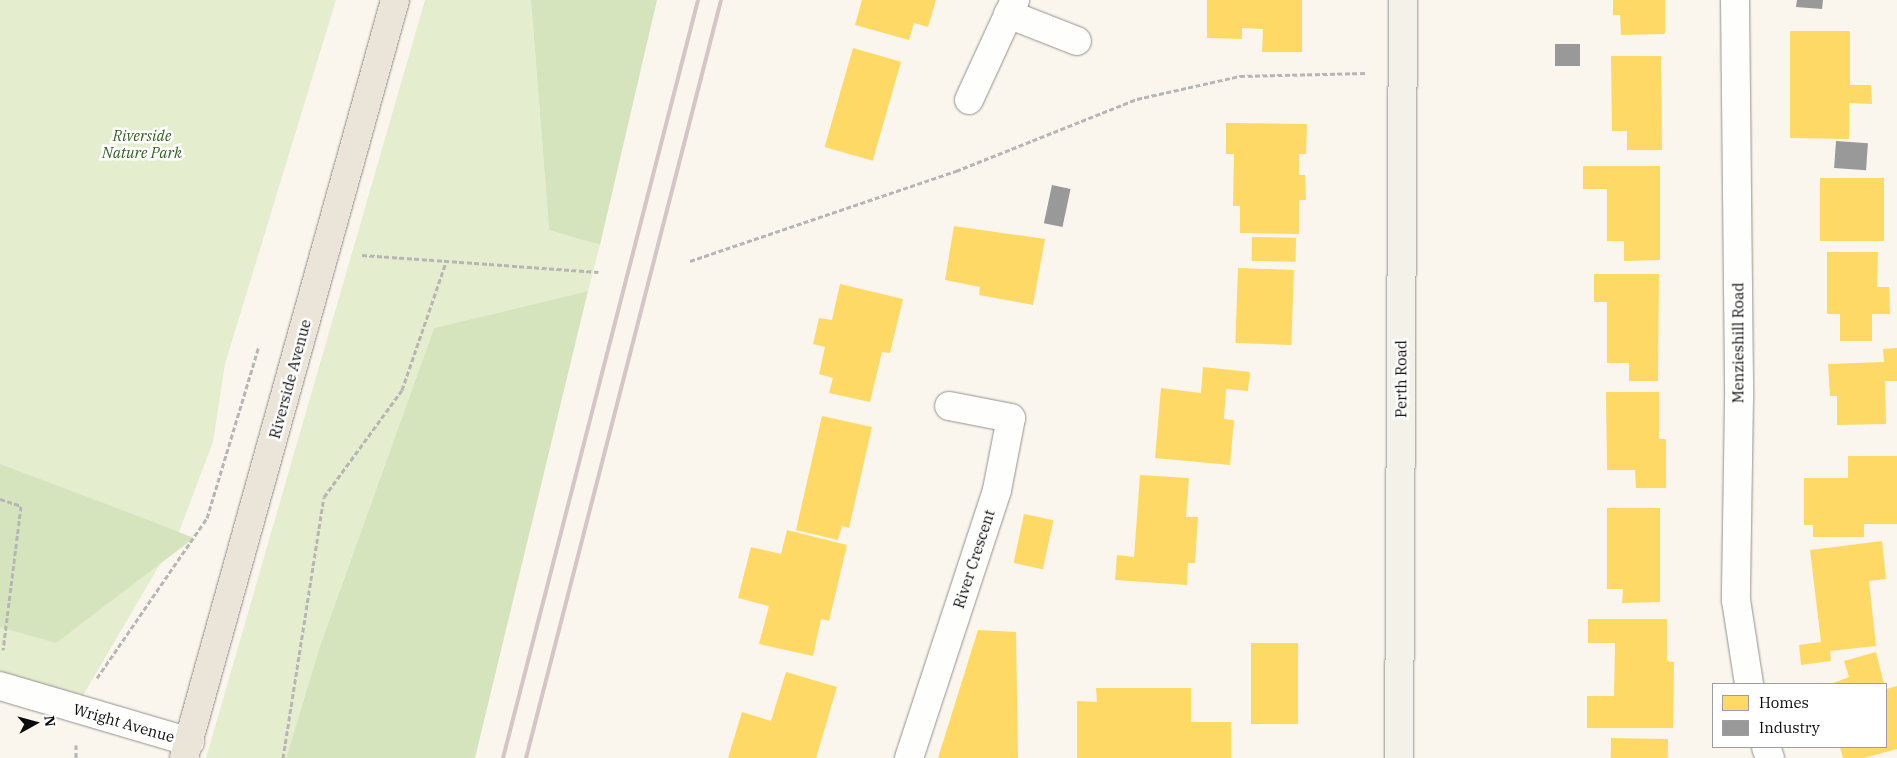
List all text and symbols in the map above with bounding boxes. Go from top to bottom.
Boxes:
park label: Riverside Nature Park [102,126,182,161]
street label: Menzieshill Road [1729,283,1747,403]
street label: Riverside Avenue [265,317,315,441]
street label: Perth Road [1392,340,1410,418]
street label: River Crescent [950,507,998,611]
legend [1712,683,1887,748]
text: Homes [1759,693,1809,712]
north arrow [10,698,60,748]
street label: Wright Avenue [71,700,177,746]
text: N [40,715,59,728]
text: Industry [1759,718,1820,737]

